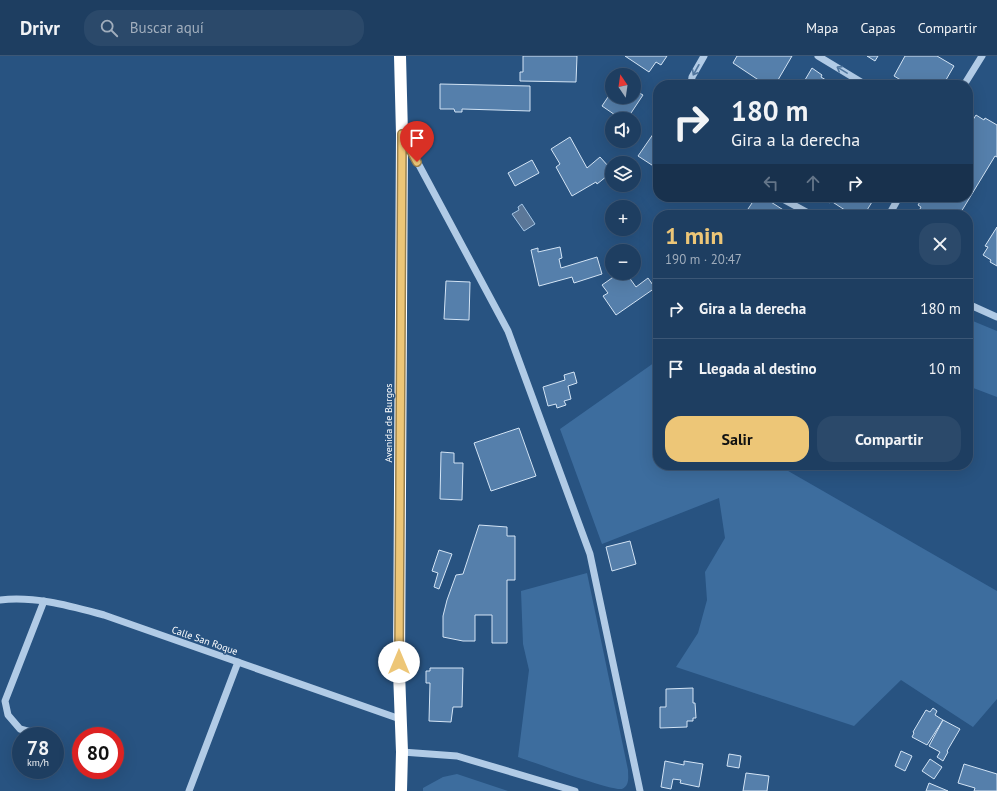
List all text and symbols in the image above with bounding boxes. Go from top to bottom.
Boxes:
search box [84,10,364,46]
text: Drivr [20,16,60,40]
icon: search [98,17,120,39]
text: Buscar aquí [130,18,204,37]
text: Mapa [806,19,839,37]
text: Capas [861,19,896,37]
text: Compartir [918,19,977,37]
one-way arrow [691,64,699,76]
one-way arrow [836,66,848,74]
north arrow [605,68,641,104]
map controls [605,68,641,280]
text: 180 m [731,92,808,129]
icon: right [665,96,717,148]
button: sound [605,112,641,148]
pin [400,121,434,162]
icon: arrive [406,127,428,149]
text: Gira a la derecha [731,128,860,151]
button: layers [605,156,641,192]
icon: left [760,172,782,194]
icon: ahead [802,172,824,194]
icon: right [844,172,866,194]
button: + [605,200,641,236]
text: 1 min [665,220,724,251]
button: close [919,223,961,265]
button: − [605,244,641,280]
text: 190 m · 20:47 [665,251,742,268]
icon: right [665,298,687,320]
text: Gira a la derecha [699,299,806,318]
text: 180 m [920,299,961,318]
icon: arrive [665,358,687,380]
text: Llegada al destino [699,359,817,378]
text: 10 m [928,359,961,378]
street label: Avenida de Burgos [382,383,395,463]
button: Salir [665,416,809,462]
button: Compartir [817,416,961,462]
street label: Calle San Roque [170,623,240,658]
position arrow [378,641,420,683]
speed limit sign: 80 [72,727,124,779]
text: 78 [27,735,49,761]
text: km/h [27,756,49,769]

